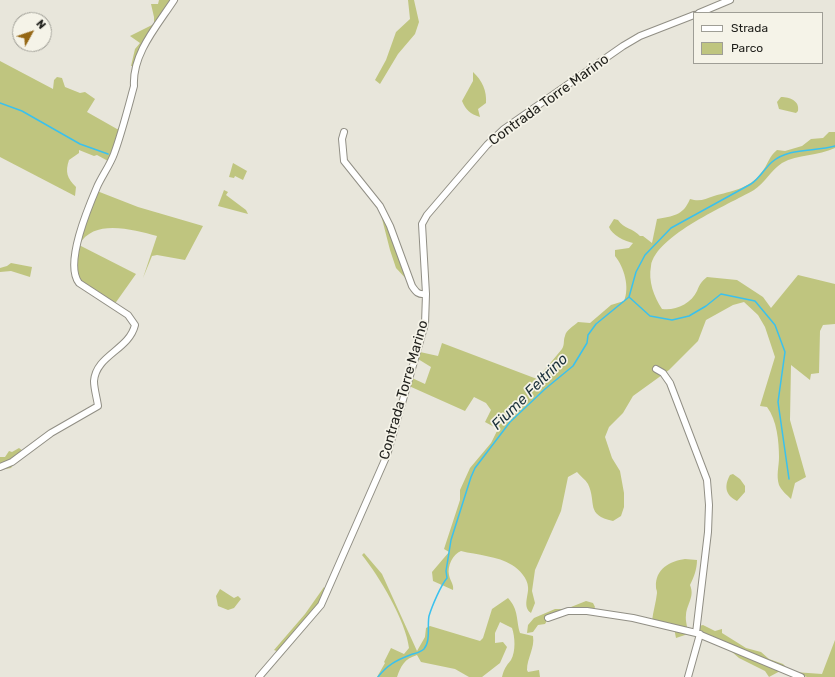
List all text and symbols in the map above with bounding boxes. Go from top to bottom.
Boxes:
north arrow [12,12,52,52]
legend [693,12,823,64]
text: N [33,17,48,32]
text: Strada [731,21,768,35]
text: Parco [731,41,763,55]
street label: Contrada Torre Marino [486,51,612,149]
street label: Contrada Torre Marino [376,318,432,462]
water label: Fiume Feltrino [488,350,572,434]

